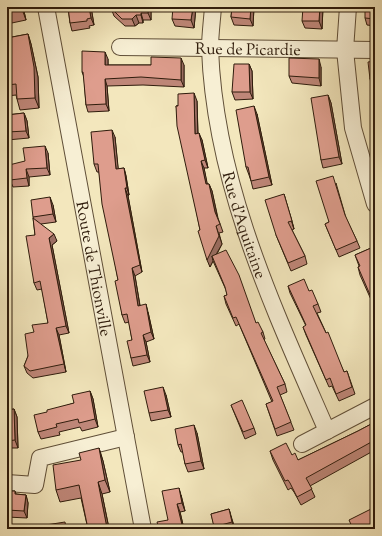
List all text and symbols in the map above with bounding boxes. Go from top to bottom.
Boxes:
street label: Rue de Picardie [195,39,301,63]
street label: Rue d'Aquitaine [215,169,271,283]
street label: Route de Thionville [68,199,116,339]

